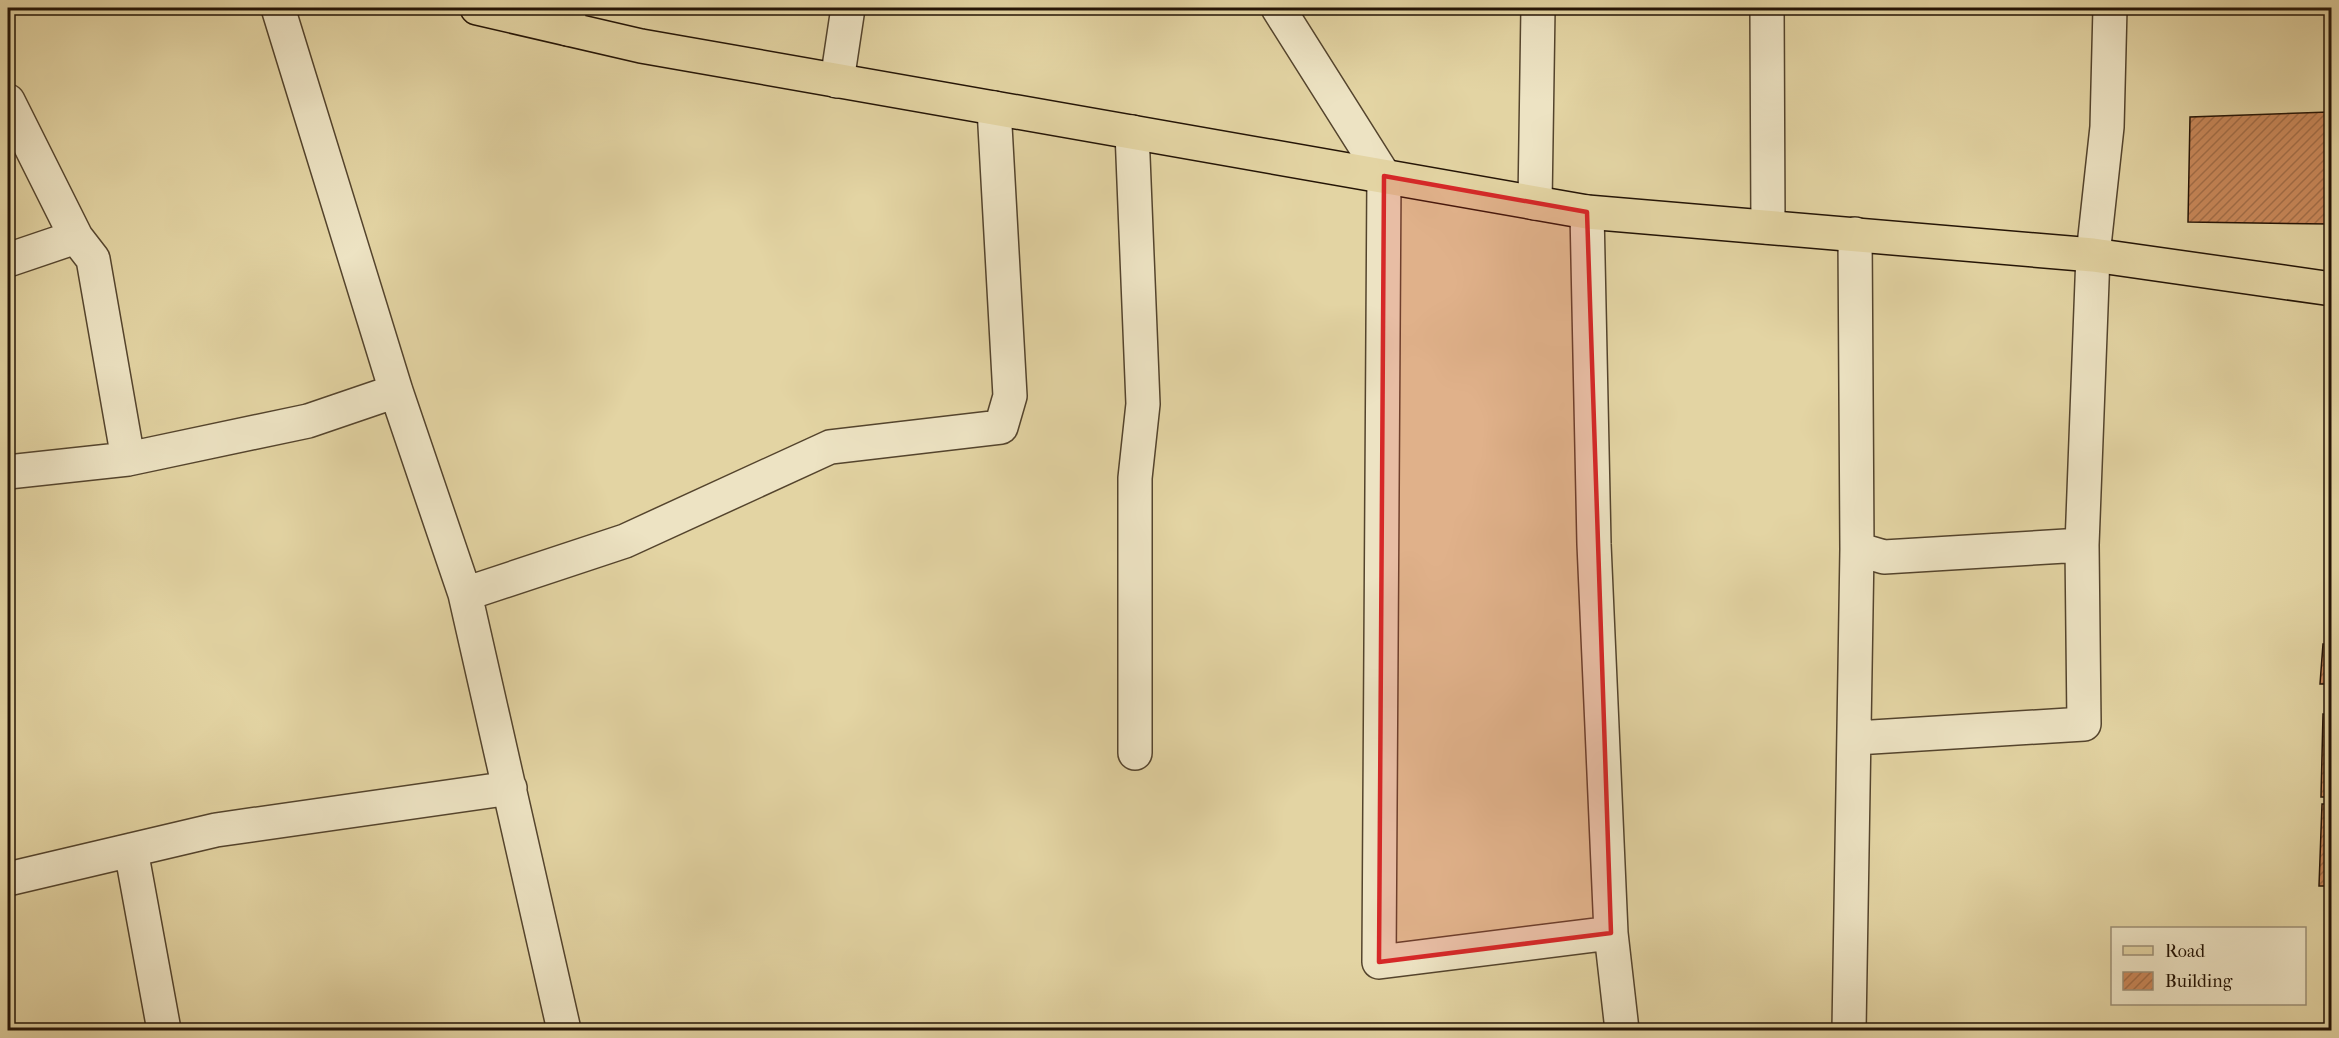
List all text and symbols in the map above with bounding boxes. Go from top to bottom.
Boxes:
legend [2111,927,2306,1005]
text: Road [2165,941,2205,962]
text: Building [2165,971,2233,992]

